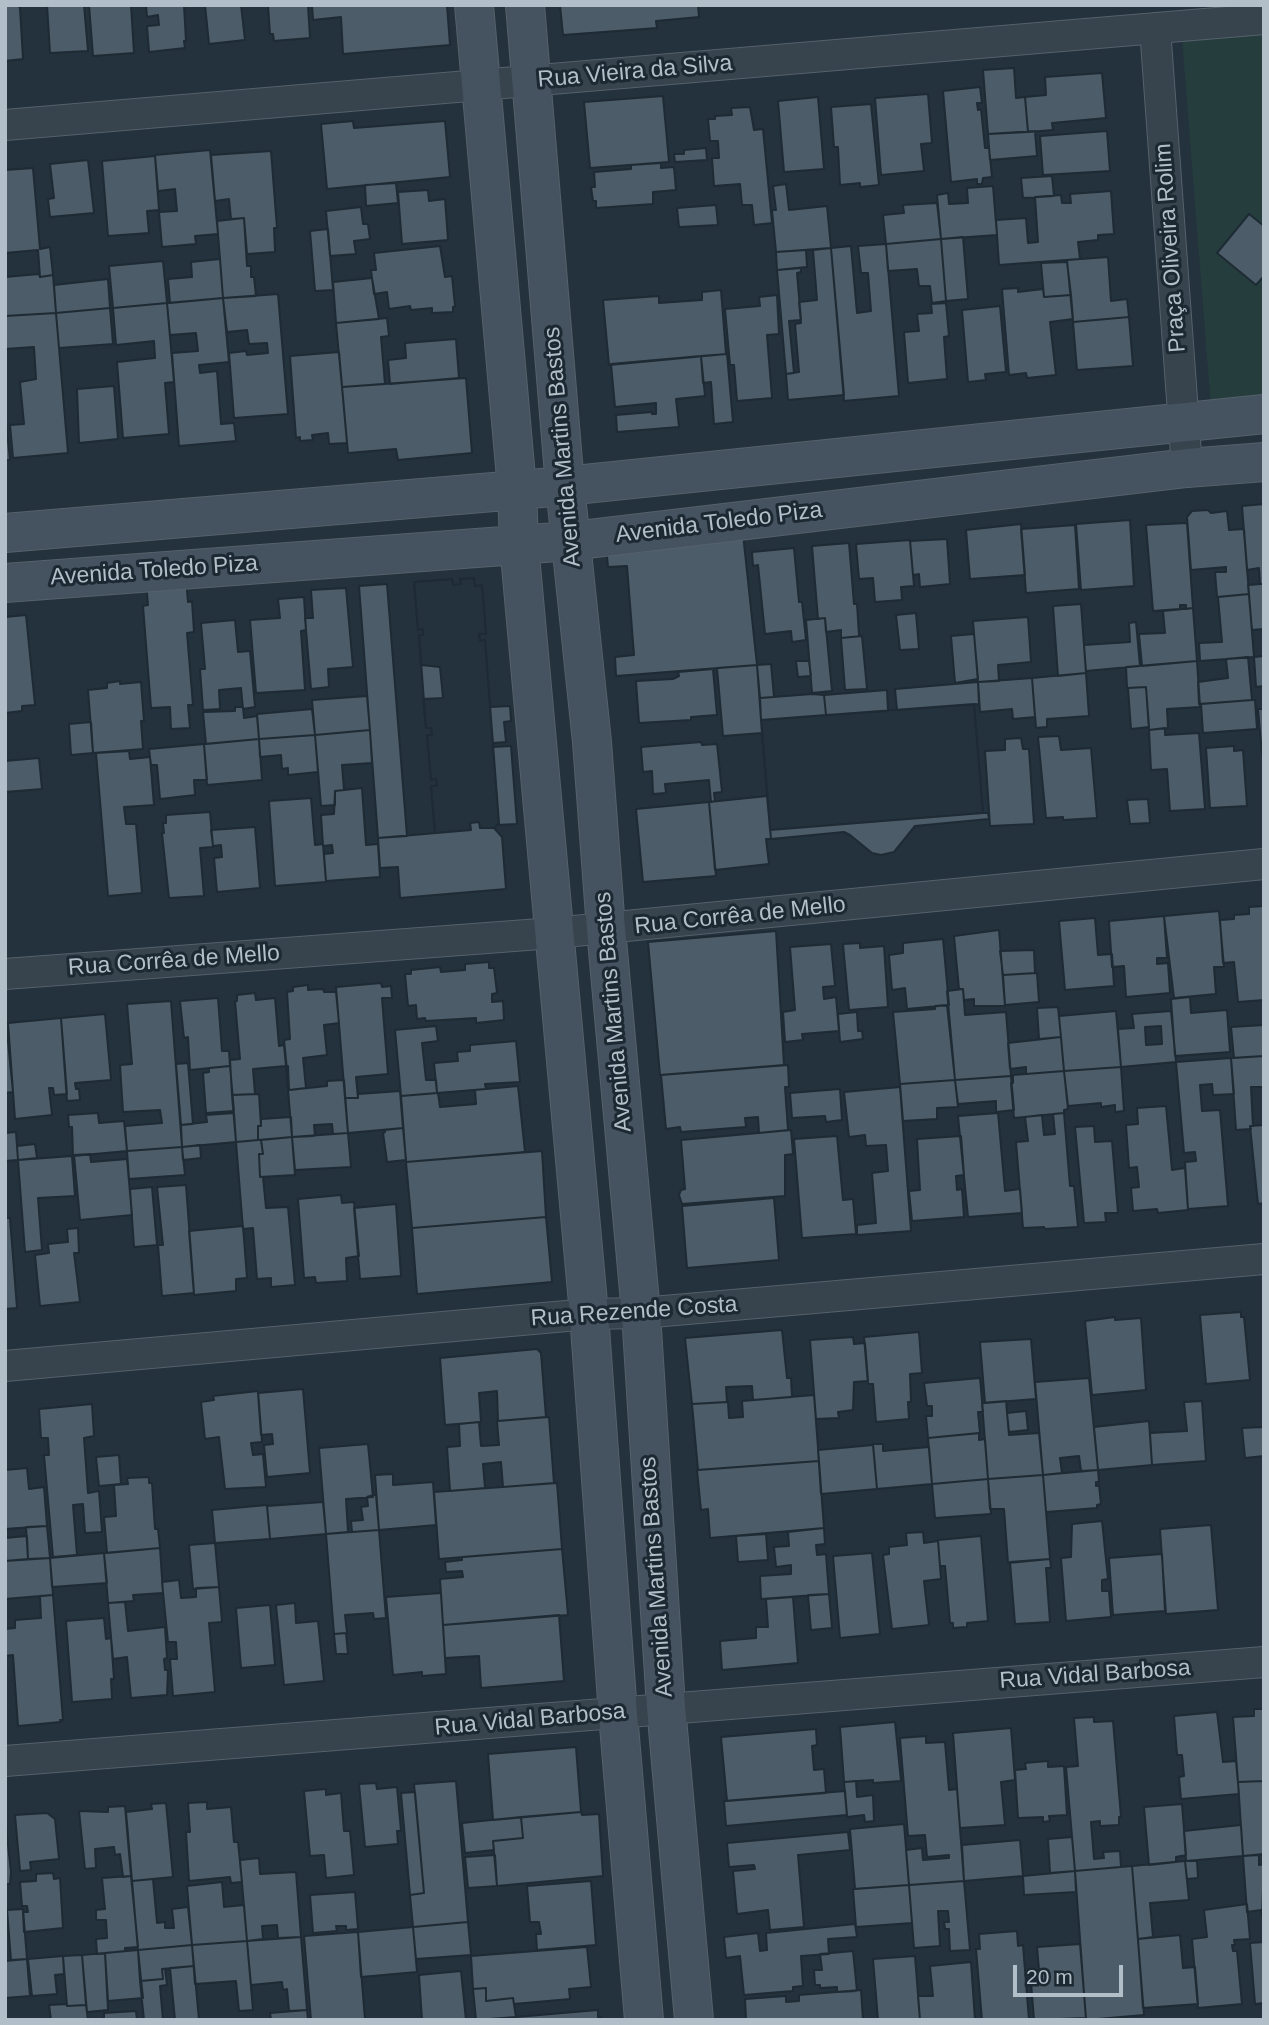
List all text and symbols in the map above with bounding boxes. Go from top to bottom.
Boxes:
street label: Rua Vieira da Silva [537,50,733,94]
street label: Praça Oliveira Rolim [1150,142,1192,354]
street label: Avenida Martins Bastos [539,326,587,568]
street label: Avenida Toledo Piza [614,497,824,549]
street label: Avenida Toledo Piza [49,550,259,592]
street label: Avenida Martins Bastos [590,891,638,1133]
street label: Rua Corrêa de Mello [633,891,847,941]
street label: Rua Corrêa de Mello [67,940,281,982]
street label: Rua Rezende Costa [530,1291,738,1333]
street label: Avenida Martins Bastos [635,1456,679,1698]
street label: Rua Vidal Barbosa [999,1655,1191,1695]
street label: Rua Vidal Barbosa [433,1698,627,1742]
scale bar [1017,1952,1127,1996]
text: 20 m [1026,1965,1073,1988]

